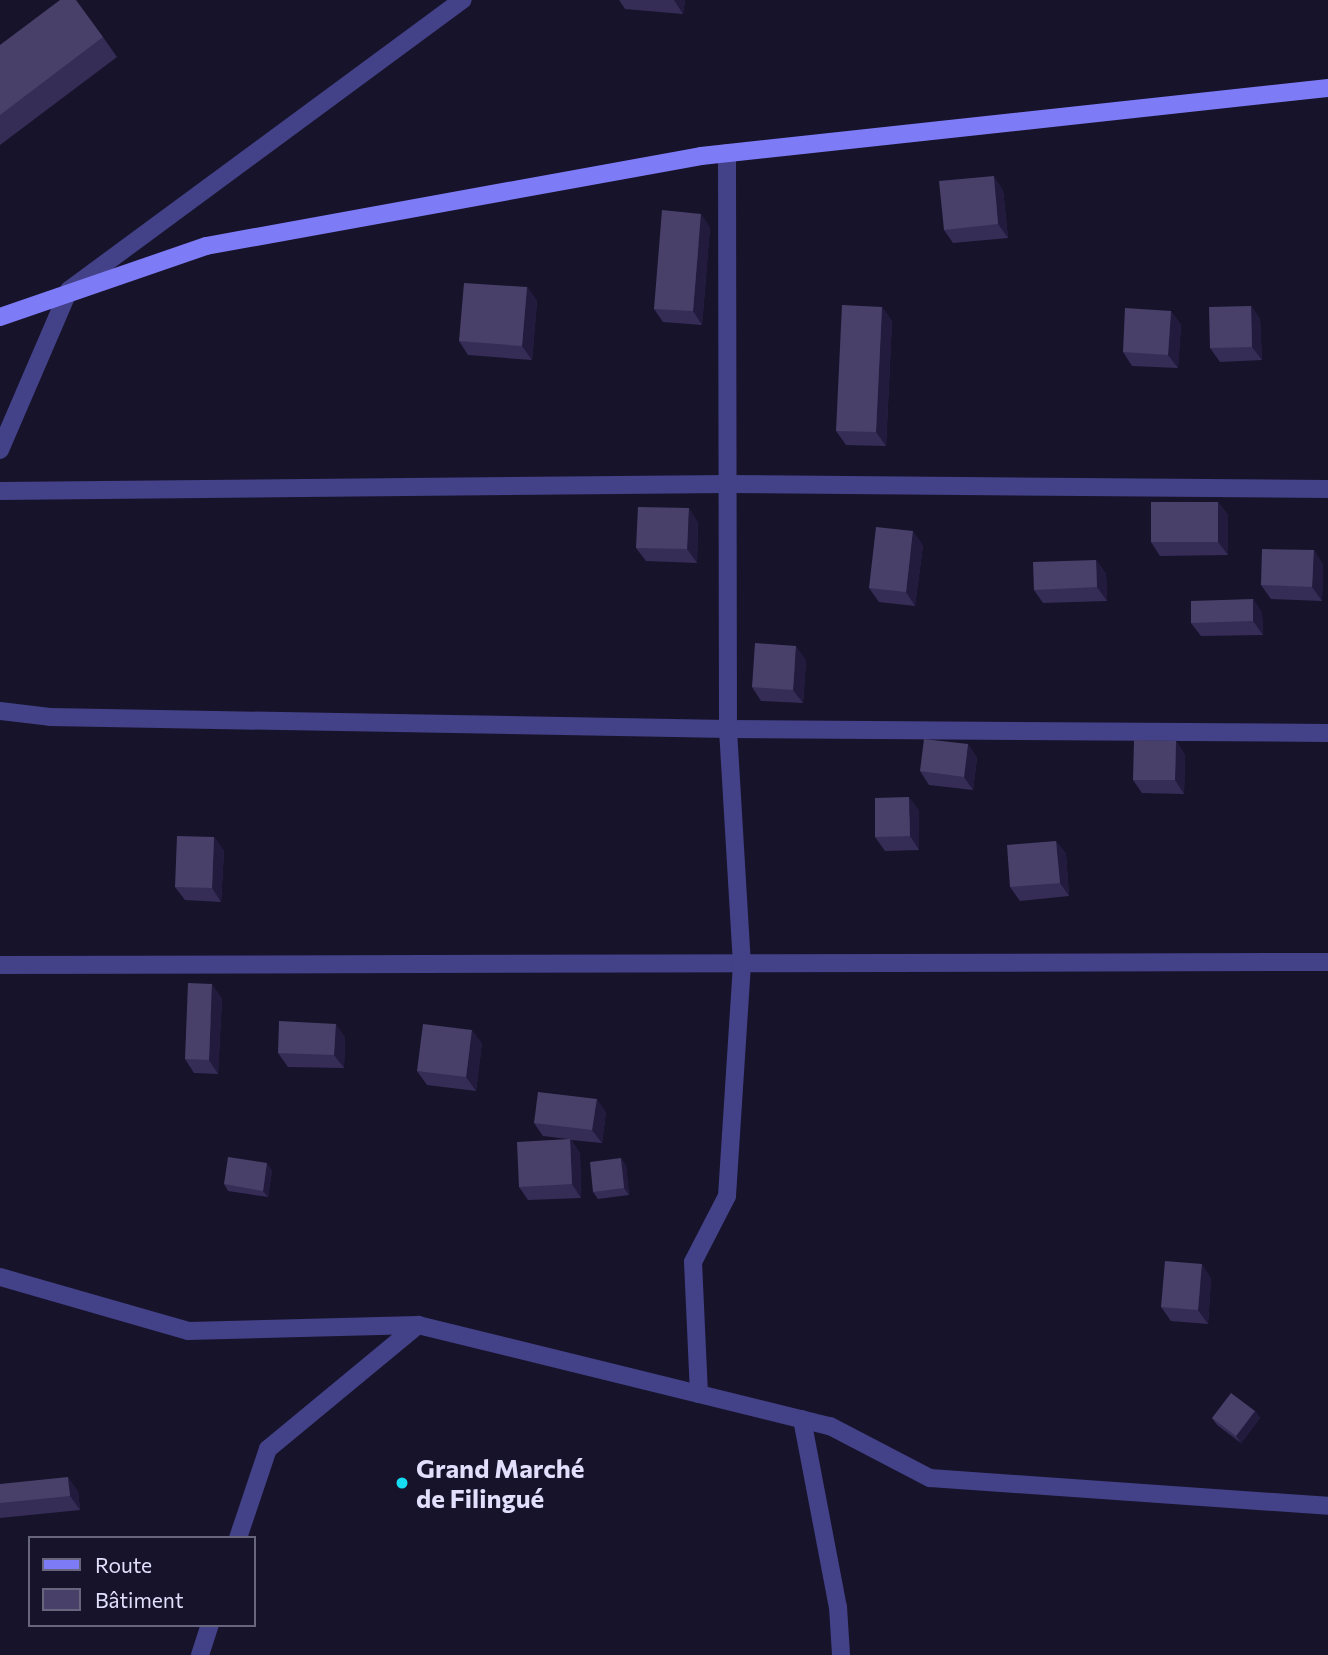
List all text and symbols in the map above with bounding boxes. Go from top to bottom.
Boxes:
place label: Grand Marché de Filingué [416,1452,585,1514]
marker: Grand Marché de Filingué [394,1475,410,1491]
legend [28,1536,256,1627]
text: Route [95,1552,152,1577]
text: Bâtiment [95,1587,184,1612]

